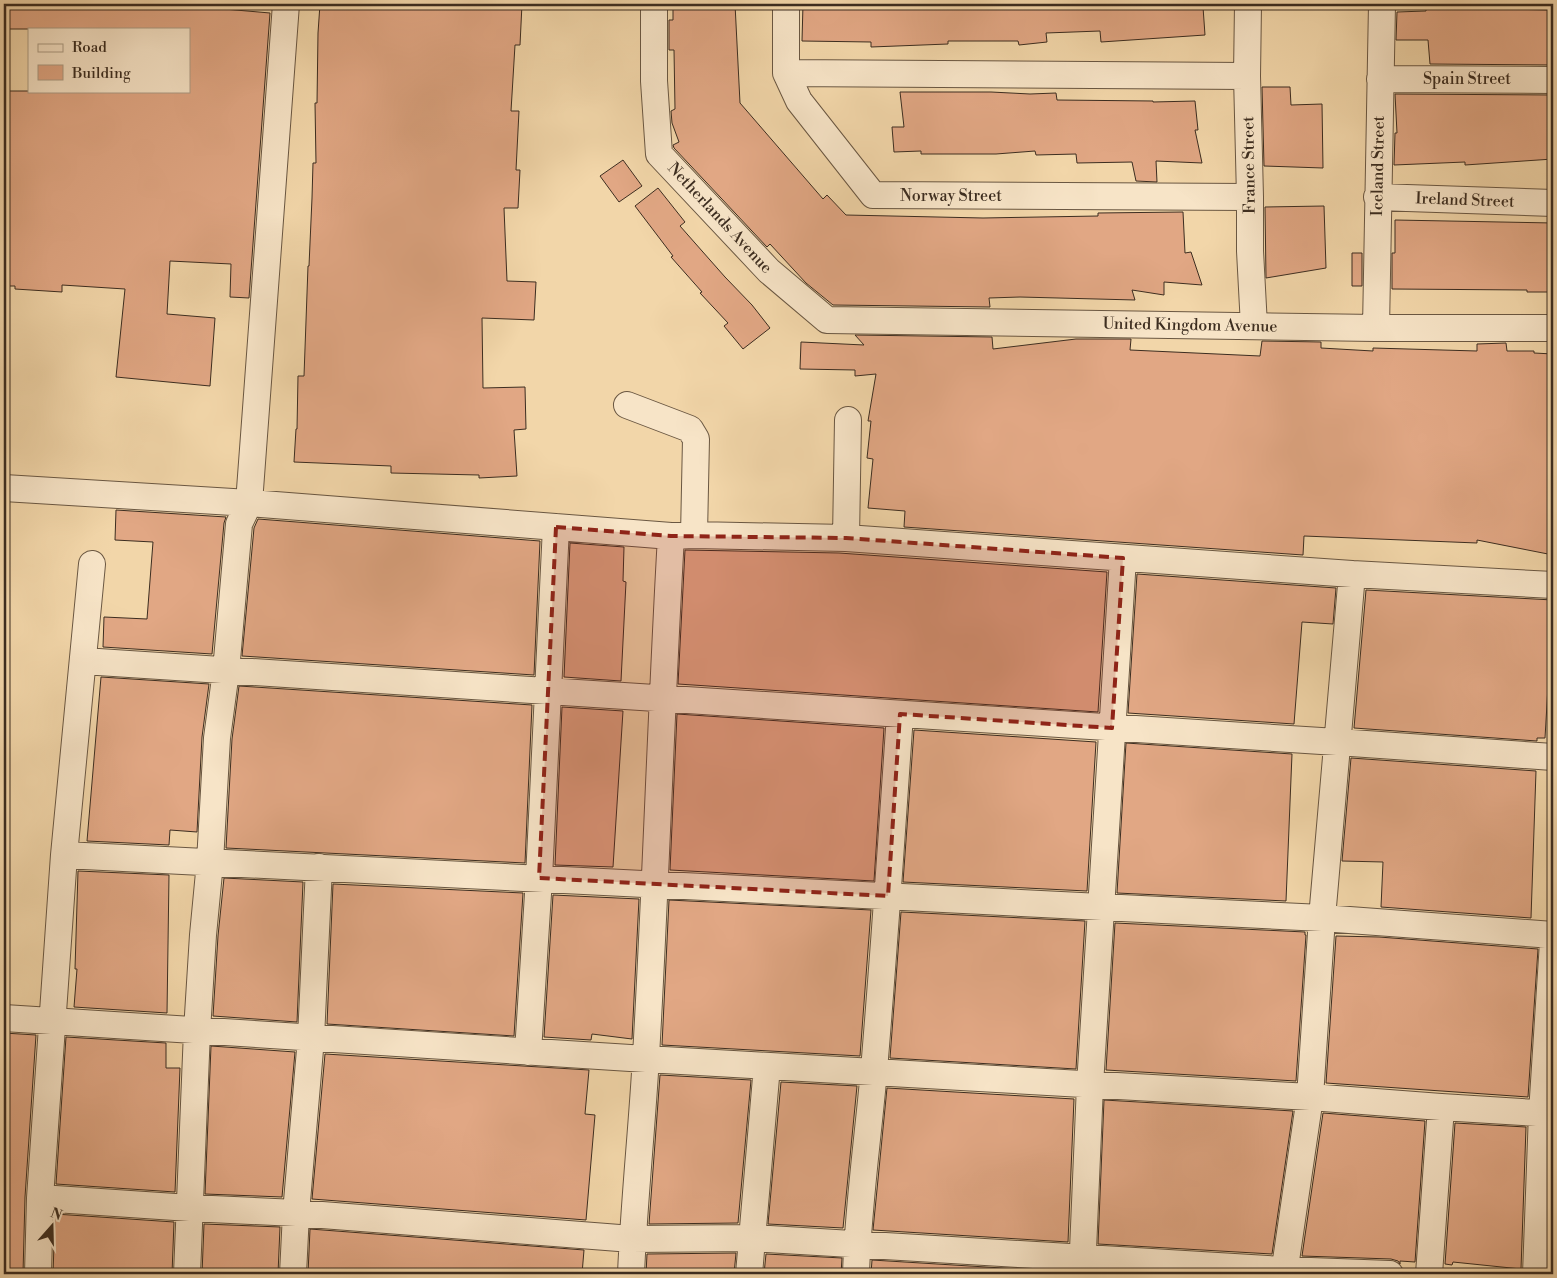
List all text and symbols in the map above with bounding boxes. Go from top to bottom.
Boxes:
legend [28,28,190,92]
text: Road [72,38,107,57]
text: Building [71,64,131,83]
street label: Spain Street [1423,69,1511,89]
street label: Iceland Street [1367,115,1389,216]
street label: France Street [1238,116,1260,214]
street label: Netherlands Avenue [663,158,777,278]
street label: Norway Street [900,186,1002,206]
street label: Ireland Street [1415,188,1515,212]
street label: United Kingdom Avenue [1102,313,1278,337]
north arrow [28,1200,78,1250]
text: N [48,1204,64,1225]

